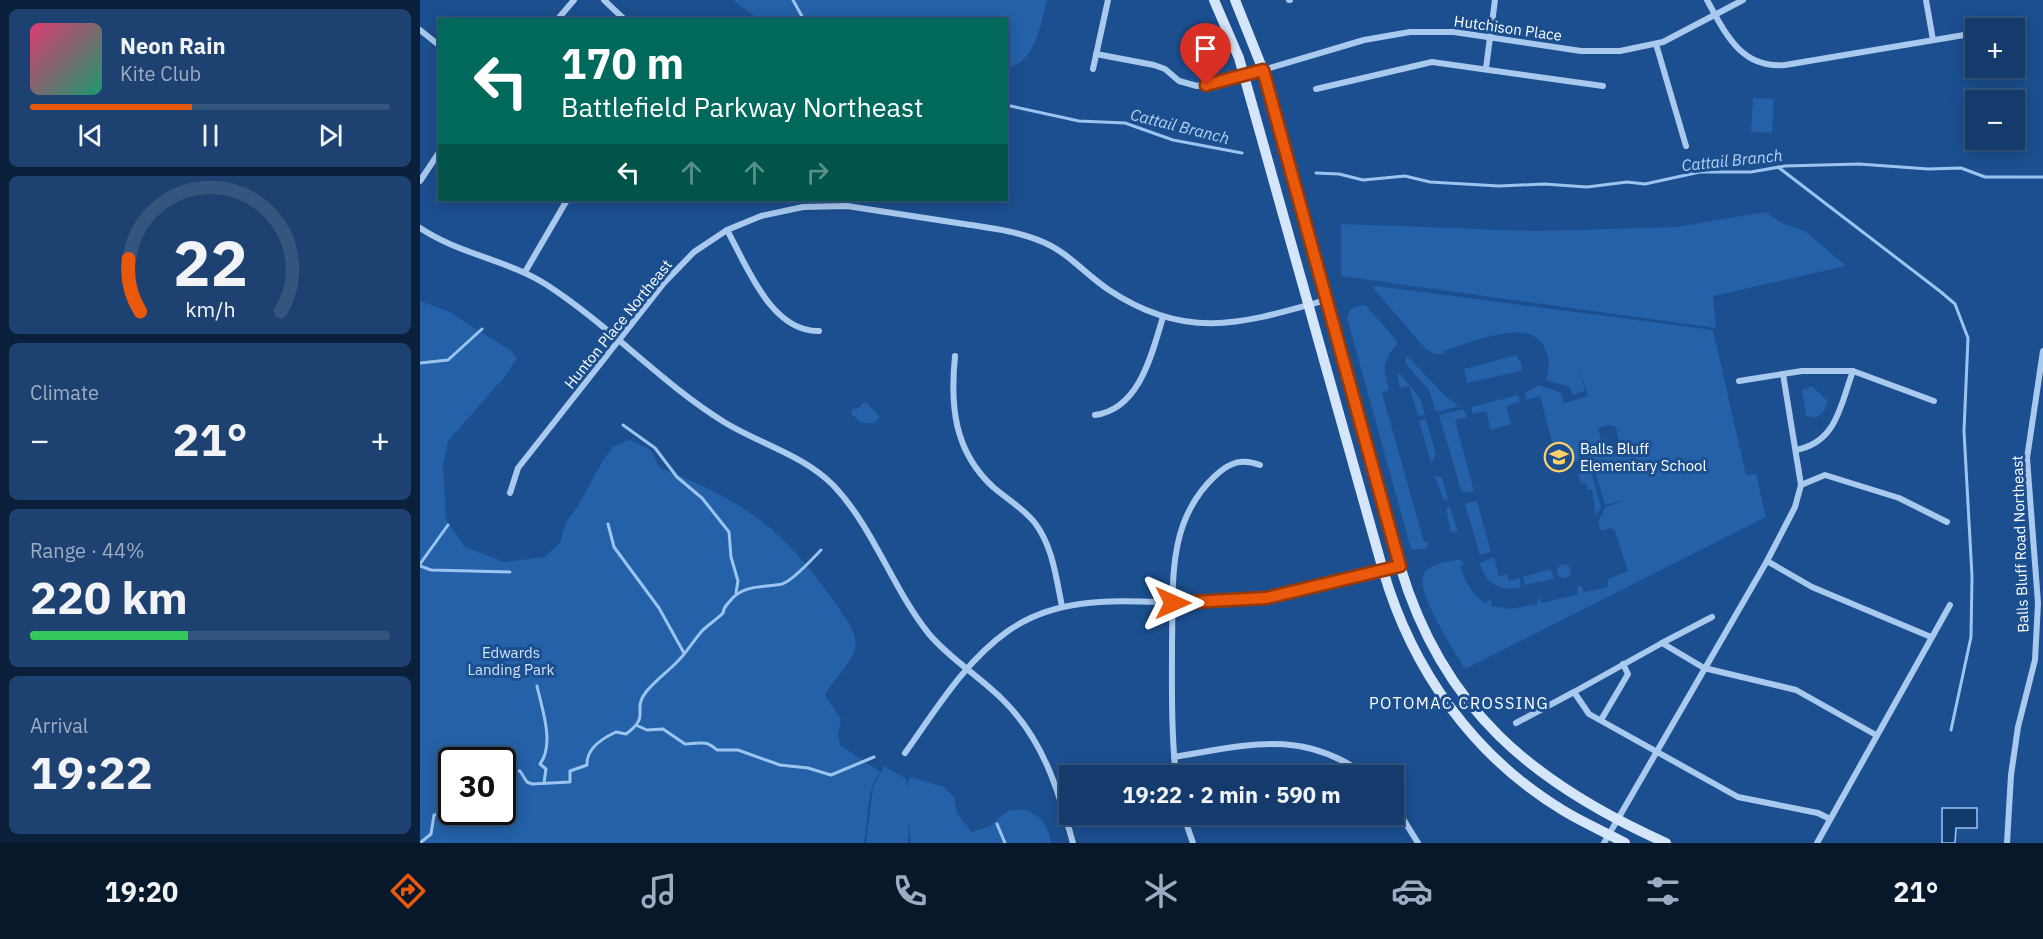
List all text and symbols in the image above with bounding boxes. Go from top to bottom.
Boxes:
street label: Hutchison Place [1453,11,1563,45]
map controls [1965,18,2025,150]
button: + [1965,18,2025,78]
pin [1180,23,1231,85]
text: Neon Rain [120,31,226,60]
icon: arrive [1189,32,1222,65]
text: 170 m [561,36,684,91]
icon: left [462,42,540,120]
text: Kite Club [120,60,201,87]
text: Battlefield Parkway Northeast [561,89,923,124]
button: − [1965,90,2025,150]
water label: Cattail Branch [1128,104,1232,148]
icon: previous [74,119,107,152]
icon: pause [194,119,227,152]
icon: next [314,119,347,152]
water label: Cattail Branch [1681,145,1783,175]
icon: left [612,156,645,189]
icon: ahead [675,156,708,189]
icon: ahead [738,156,771,189]
icon: right [801,156,834,189]
text: 22 [173,222,247,303]
street label: Hunton Place Northeast [560,256,676,392]
text: km/h [185,295,235,323]
text: Climate [30,379,99,406]
text: 21° [172,410,248,468]
text: − [30,418,50,461]
text: + [370,418,390,461]
place label: Balls Bluff Elementary School [1580,439,1707,475]
school or university icon: Balls Bluff Elementary School [1543,441,1575,473]
street label: Balls Bluff Road Northeast [2007,455,2033,633]
text: Range · 44% [30,537,145,564]
text: 220 km [30,568,188,626]
position arrow [1141,571,1205,635]
park label: Edwards Landing Park [468,643,555,679]
district label: POTOMAC CROSSING [1369,693,1549,713]
text: Arrival [30,712,88,739]
text: 19:22 [30,743,153,801]
speed limit sign: 30 [438,747,516,825]
text: 19:22 · 2 min · 590 m [1122,780,1341,809]
icon: directions [387,870,429,912]
icon: music [638,870,680,912]
icon: phone [889,870,931,912]
icon: climate [1140,870,1182,912]
icon: car [1391,870,1433,912]
icon: filters [1642,870,1684,912]
text: 19:20 [105,874,178,909]
text: 21° [1893,874,1938,909]

